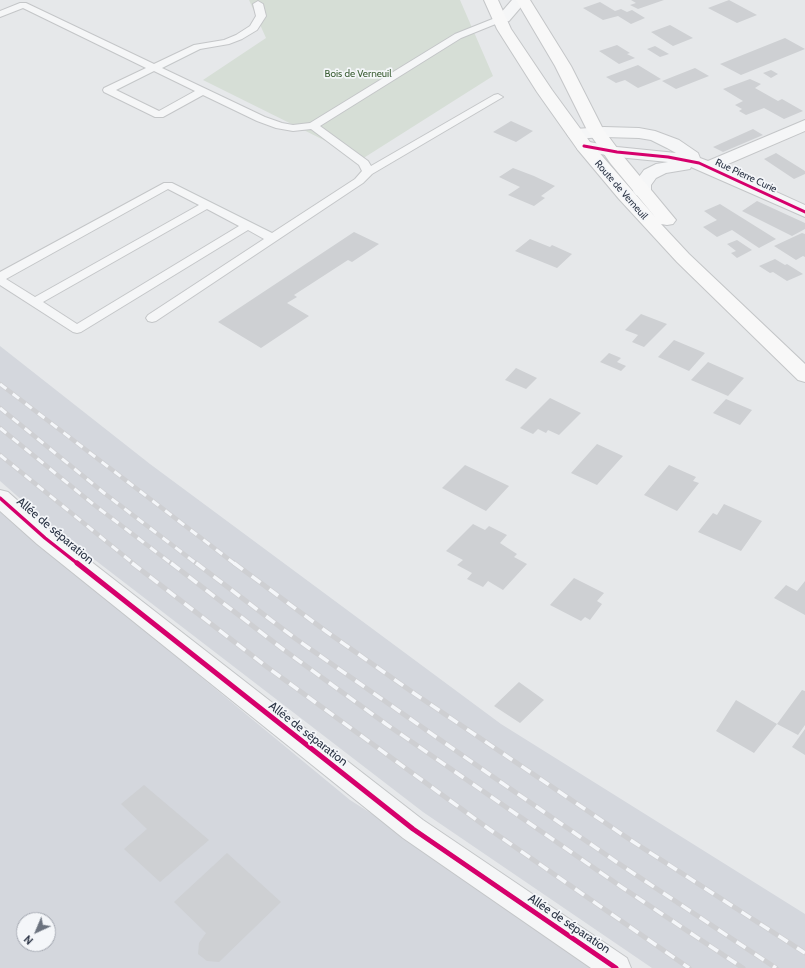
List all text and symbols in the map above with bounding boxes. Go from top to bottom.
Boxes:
park label: Bois de Verneuil [324,68,392,80]
street label: Rue Pierre Curie [713,156,779,196]
street label: Route de Verneuil [592,158,650,222]
street label: Allée de séparation [14,495,96,567]
street label: Allée de séparation [266,699,350,769]
street label: Allée de séparation [525,891,613,957]
north arrow [16,912,56,952]
text: N [21,932,36,948]

